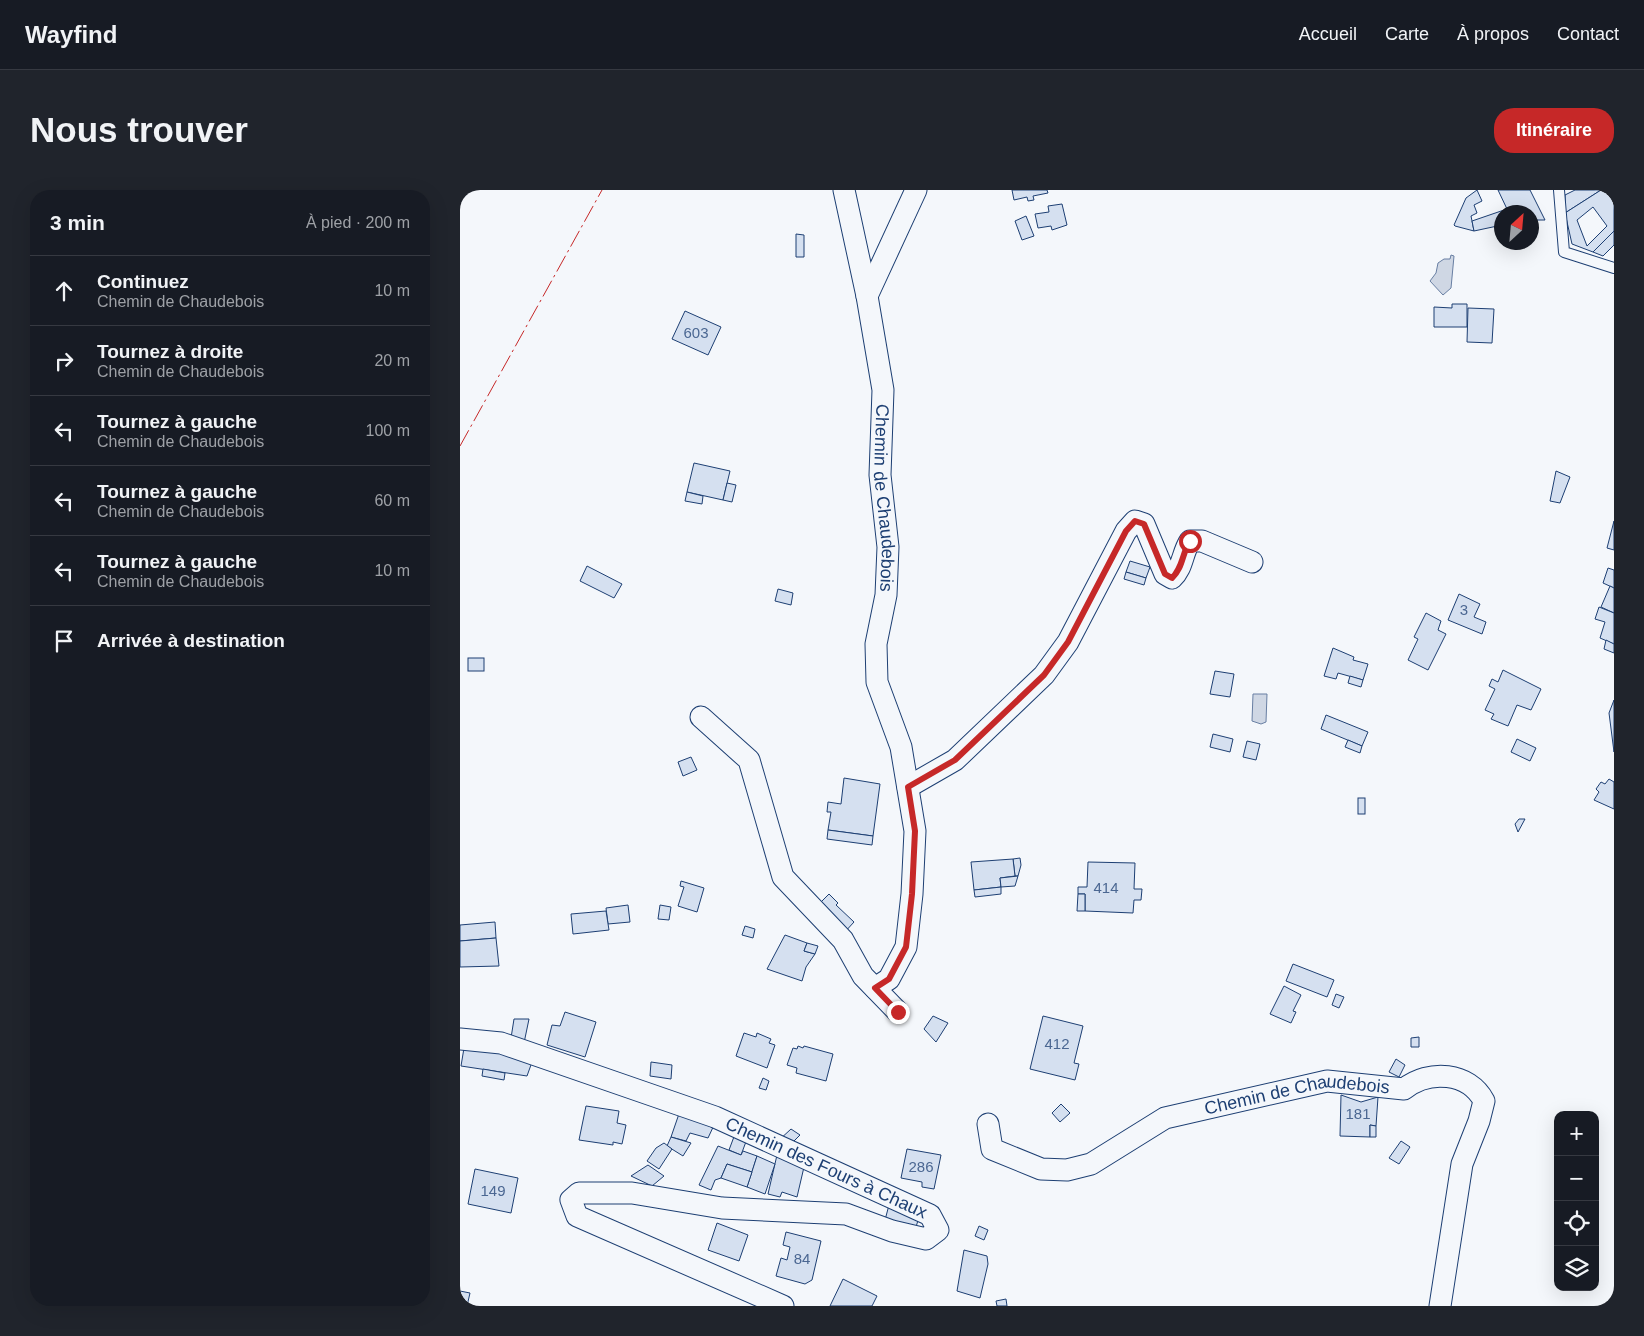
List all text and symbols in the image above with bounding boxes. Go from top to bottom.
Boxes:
text: Wayfind [25,21,117,48]
text: Accueil [1299,24,1357,44]
text: Carte [1385,24,1429,44]
text: À propos [1457,24,1529,44]
text: Contact [1557,24,1619,44]
button: Itinéraire [1494,108,1614,153]
text: Nous trouver [30,110,248,149]
north arrow [1494,205,1539,250]
text: 3 min [50,211,105,234]
text: À pied · 200 m [306,214,410,231]
text: Continuez [97,271,189,292]
icon: ahead [50,277,78,305]
text: 10 m [374,282,410,299]
text: Chemin de Chaudebois [97,293,264,310]
house number: 603 [683,324,709,341]
text: Tournez à droite [97,341,243,362]
icon: right [50,347,78,375]
text: 20 m [374,352,410,369]
text: Chemin de Chaudebois [97,363,264,380]
street label: Chemin de Chaudebois [870,404,898,592]
text: Tournez à gauche [97,411,257,432]
icon: left [50,417,78,445]
text: 100 m [366,422,410,439]
text: Chemin de Chaudebois [97,433,264,450]
text: Tournez à gauche [97,481,257,502]
icon: left [50,487,78,515]
text: 60 m [374,492,410,509]
text: Chemin de Chaudebois [97,503,264,520]
route start [1179,530,1202,553]
text: Tournez à gauche [97,551,257,572]
icon: left [50,557,78,585]
text: 10 m [374,562,410,579]
text: Chemin de Chaudebois [97,573,264,590]
house number: 3 [1460,601,1468,618]
icon: arrive [50,627,78,655]
text: Arrivée à destination [97,630,285,651]
house number: 414 [1093,879,1119,896]
route end [887,1001,910,1024]
house number: 412 [1044,1035,1070,1052]
street label: Chemin de Chaudebois [1203,1071,1391,1119]
house number: 181 [1345,1105,1371,1122]
map controls [1554,1111,1599,1291]
button: + [1554,1111,1599,1156]
street label: Chemin des Fours à Chaux [722,1113,930,1222]
button: − [1554,1156,1599,1201]
house number: 286 [908,1158,934,1175]
house number: 149 [480,1182,506,1199]
button: locate [1554,1201,1599,1246]
button: layers [1554,1246,1599,1291]
house number: 84 [794,1250,810,1267]

